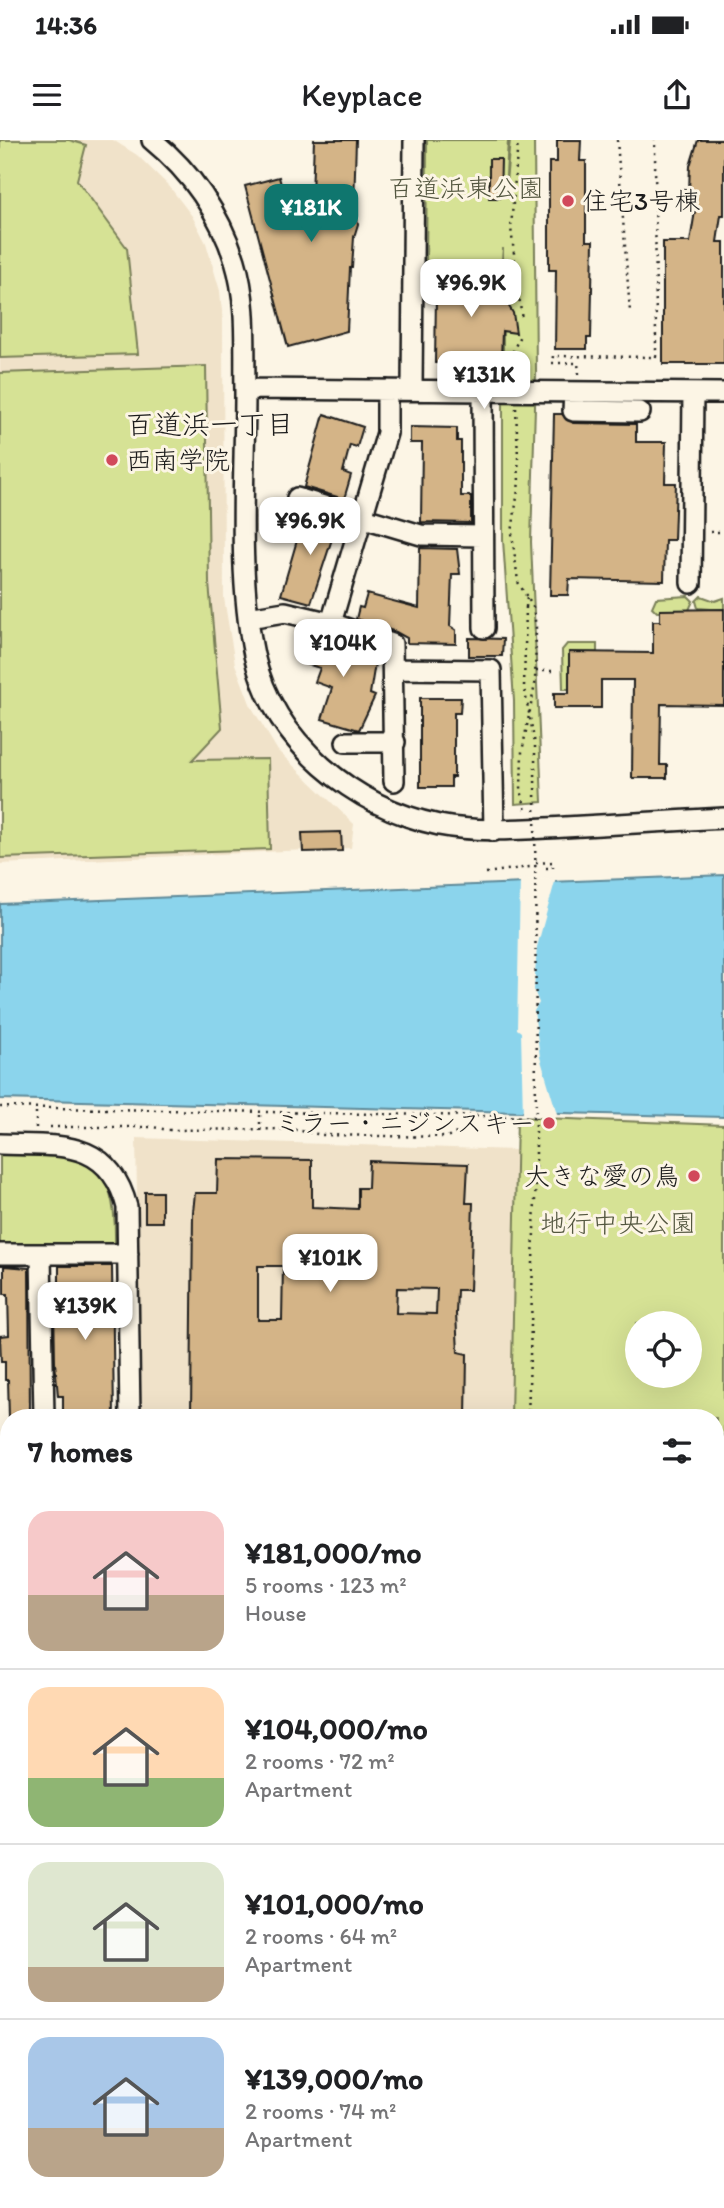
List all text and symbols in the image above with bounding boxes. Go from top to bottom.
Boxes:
text: 14:36 [35,9,97,41]
icon: menu [28,76,66,114]
text: Keyplace [301,76,423,114]
icon: share [658,76,696,114]
park label: 百道浜東公園 [388,172,544,204]
pin: ¥181K [262,184,360,244]
place label: 住宅3号棟 [582,185,700,217]
text: ¥181K [280,193,342,221]
marker: 住宅3号棟 [560,193,576,209]
pin: ¥96.9K [414,260,528,319]
text: ¥96.9K [436,268,506,296]
pin: ¥131K [435,352,533,411]
text: ¥131K [453,360,515,388]
district label: 百道浜一丁目 [126,407,294,441]
place label: 西南学院 [126,444,230,476]
marker: 西南学院 [104,452,120,468]
pin: ¥96.9K [253,498,367,557]
text: ¥96.9K [275,506,345,534]
pin: ¥104K [294,620,392,679]
text: ¥104K [310,628,376,656]
place label: ミラー・ニジンスキー [274,1107,535,1139]
marker: ミラー・ニジンスキー [541,1115,557,1131]
place label: 大きな愛の鳥 [524,1160,680,1192]
marker: 大きな愛の鳥 [686,1168,702,1184]
park label: 地行中央公園 [540,1207,696,1239]
pin: ¥101K [281,1234,379,1294]
text: ¥101K [298,1243,362,1271]
pin: ¥139K [36,1282,134,1342]
text: ¥139K [54,1291,116,1319]
map controls [625,1311,702,1388]
button: locate [625,1311,702,1388]
icon: filters [658,1432,696,1470]
text: 7 homes [28,1433,133,1470]
text: ¥181,000/mo [245,1534,422,1571]
icon: home [84,1539,168,1623]
text: 5 rooms · 123 m² [245,1571,407,1599]
text: House [245,1599,307,1627]
text: ¥104,000/mo [245,1710,428,1747]
icon: home [84,1715,168,1799]
text: 2 rooms · 72 m² [245,1747,395,1775]
text: Apartment [245,1775,352,1803]
text: ¥101,000/mo [245,1885,424,1922]
icon: home [84,1890,168,1974]
text: 2 rooms · 64 m² [245,1922,397,1950]
text: Apartment [245,1950,352,1978]
text: ¥139,000/mo [245,2060,423,2097]
icon: home [84,2065,168,2149]
text: 2 rooms · 74 m² [245,2097,397,2125]
text: Apartment [245,2125,352,2153]

